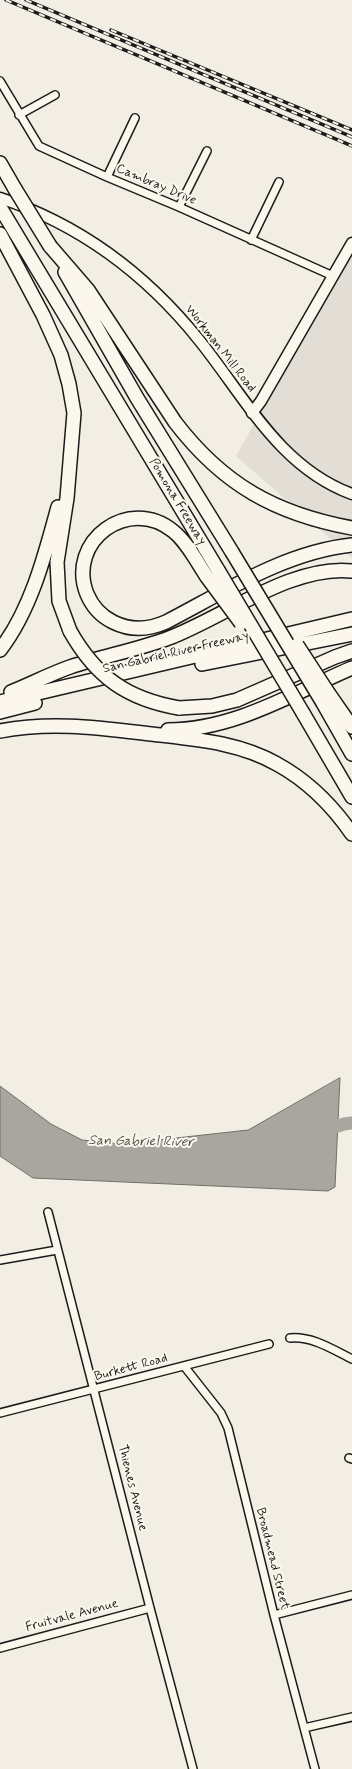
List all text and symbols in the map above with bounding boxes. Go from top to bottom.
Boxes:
street label: Cambray Drive [114,161,198,209]
street label: Workman Mill Road [181,302,259,396]
street label: Pomona Freeway [145,456,209,548]
street label: San Gabriel River Freeway [101,629,251,677]
water label: San Gabriel River [88,1133,194,1151]
street label: Burkett Road [93,1351,169,1385]
street label: Thienes Avenue [114,1443,150,1533]
street label: Broadmead Street [252,1506,292,1612]
street label: Fruitvale Avenue [24,1596,120,1636]

